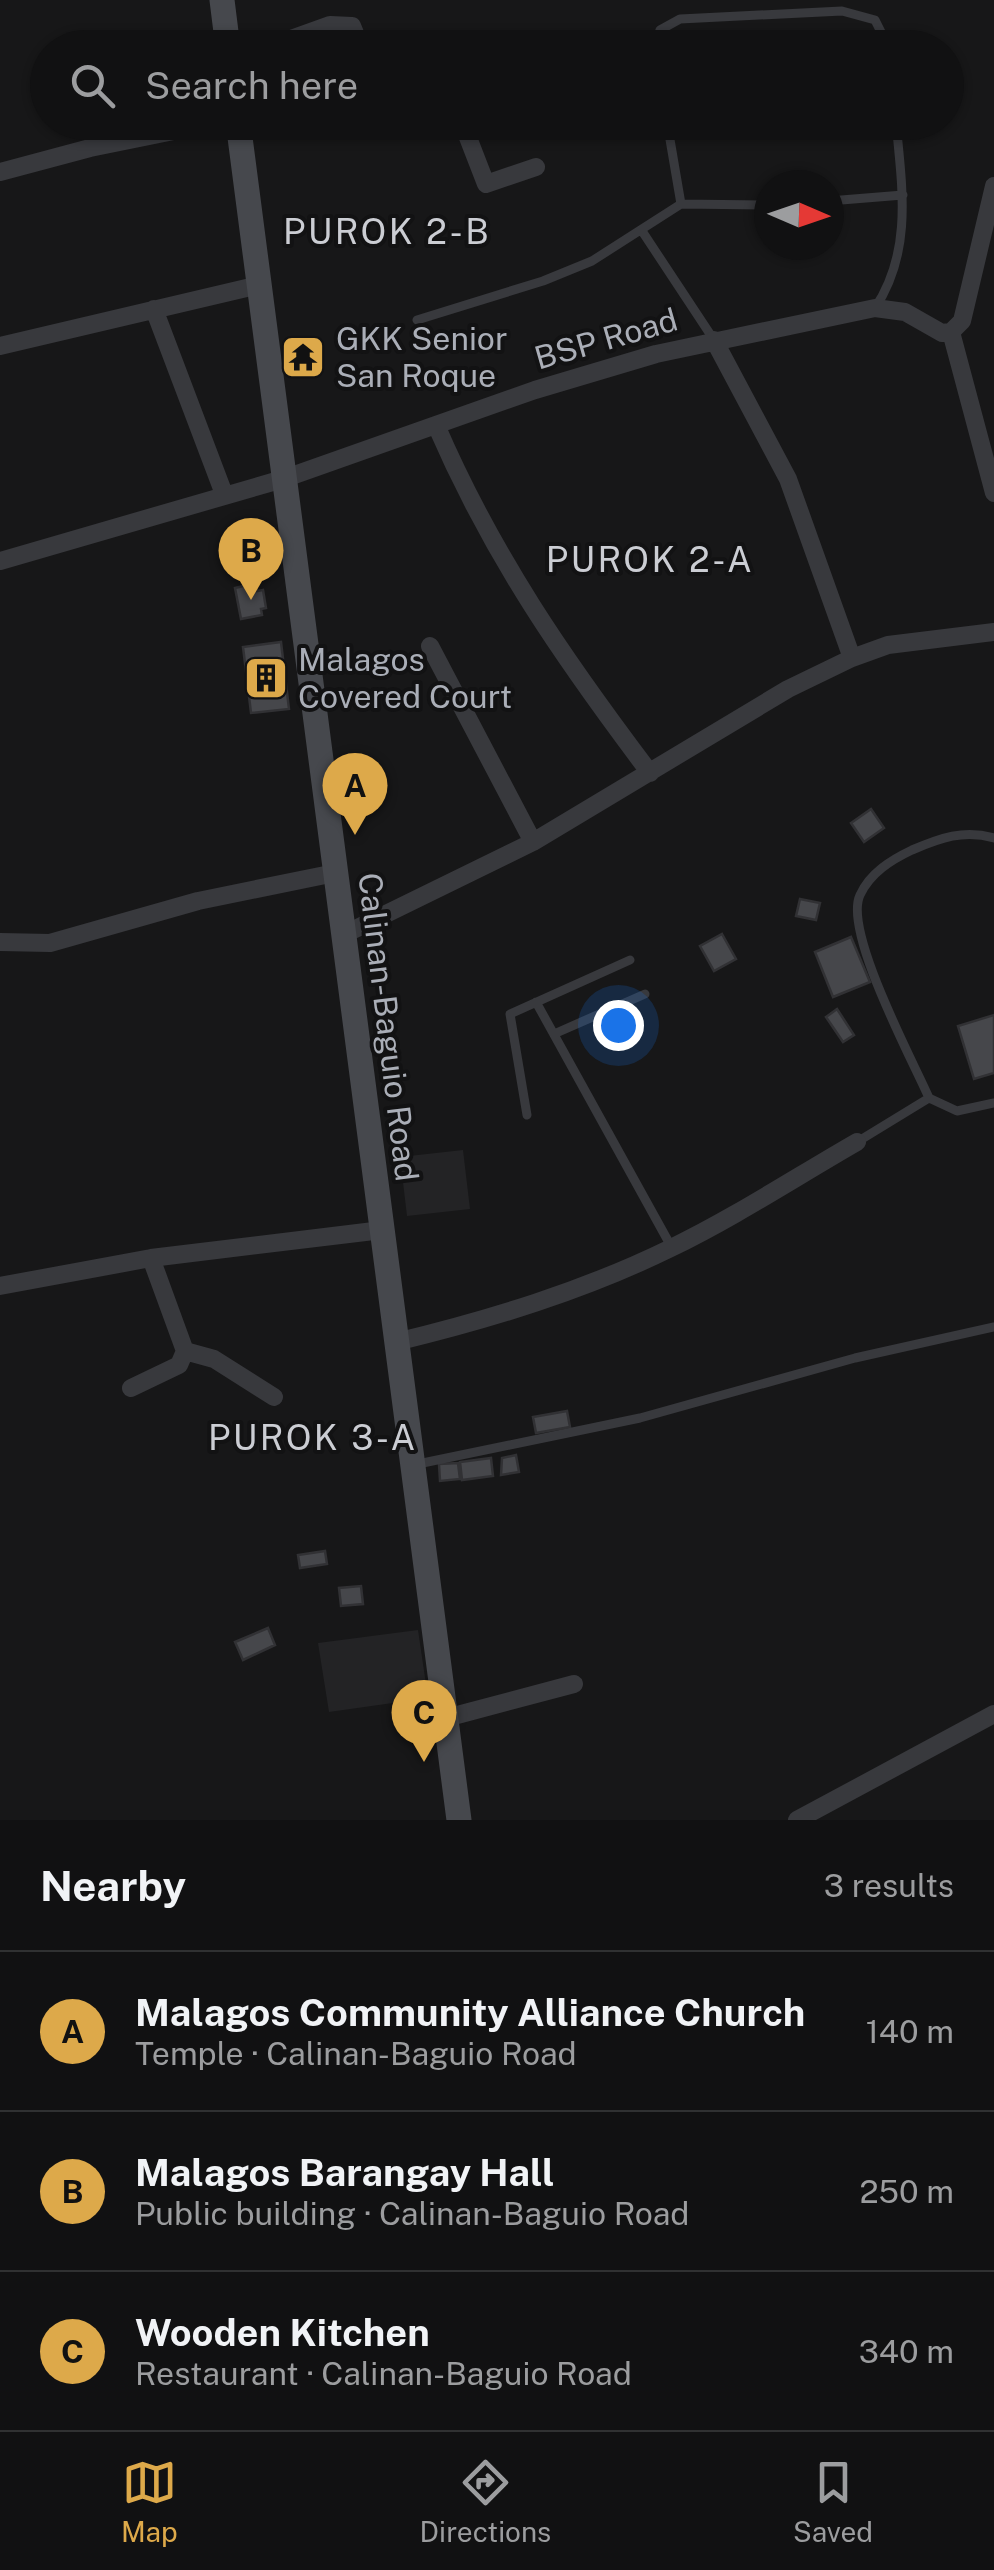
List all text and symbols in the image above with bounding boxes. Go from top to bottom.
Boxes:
search box [30,30,964,140]
icon: search [65,58,120,113]
text: Search here [145,63,358,108]
north arrow [754,170,844,260]
district label: PUROK 2-B [283,211,491,252]
street label: BSP Road [530,300,682,377]
place label: GKK Senior San Roque [336,320,507,394]
temple icon: GKK Senior San Roque [280,334,326,380]
pin: B [218,518,284,600]
district label: PUROK 2-A [546,539,754,580]
place label: Malagos Covered Court [298,641,512,715]
building icon: Malagos Covered Court [243,655,289,701]
pin: A [322,752,388,835]
street label: Calinan-Baguio Road [351,871,426,1183]
your location [593,1000,644,1051]
district label: PUROK 3-A [208,1417,418,1458]
pin: C [392,1680,456,1762]
text: Nearby [40,1861,186,1910]
text: 3 results [824,1867,954,1904]
text: Malagos Community Alliance Church [135,1990,805,2035]
text: A [61,2013,84,2050]
text: 140 m [866,2013,954,2050]
text: Temple · Calinan-Baguio Road [135,2035,577,2072]
text: Malagos Barangay Hall [135,2150,555,2195]
text: B [62,2173,83,2210]
text: 250 m [859,2173,954,2210]
text: Public building · Calinan-Baguio Road [135,2195,689,2232]
text: Wooden Kitchen [135,2310,430,2355]
text: C [61,2333,84,2370]
text: 340 m [859,2333,954,2370]
text: Restaurant · Calinan-Baguio Road [135,2355,632,2392]
tab: Map [121,2455,178,2548]
tab: Directions [420,2455,551,2548]
tab: Saved [793,2455,873,2548]

